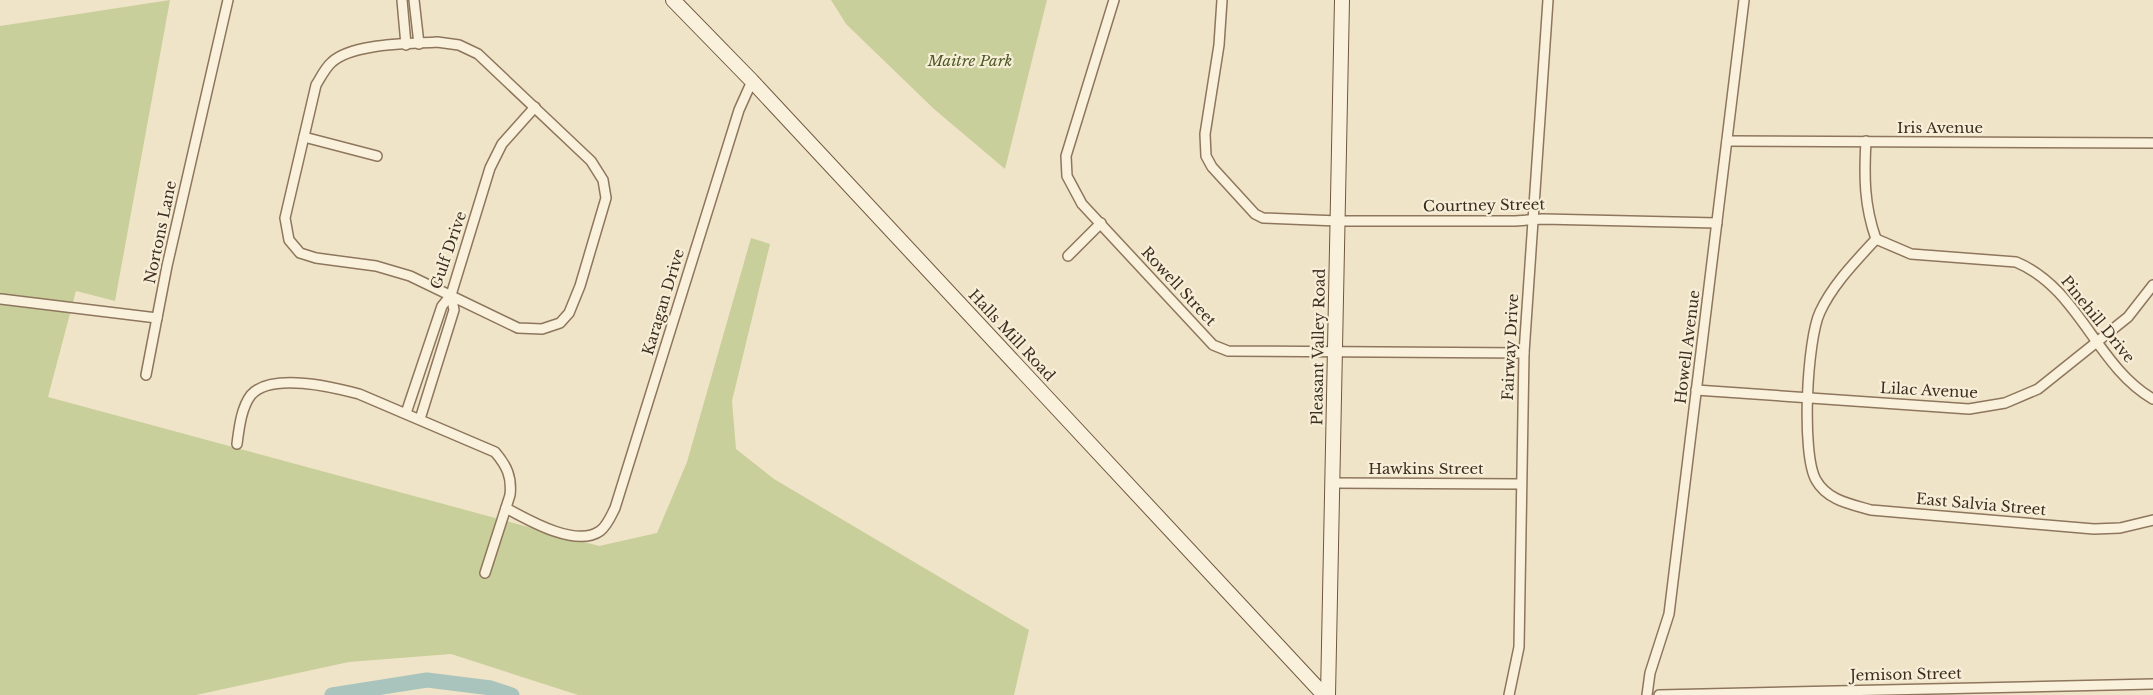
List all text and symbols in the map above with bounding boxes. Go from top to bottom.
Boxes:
park label: Maitre Park [927,51,1012,70]
street label: Iris Avenue [1897,118,1983,137]
street label: Nortons Lane [140,179,180,285]
street label: Courtney Street [1423,194,1545,216]
street label: Gulf Drive [426,208,470,292]
street label: Rowell Street [1137,242,1221,330]
street label: Karagan Drive [638,246,688,358]
street label: Pleasant Valley Road [1307,268,1329,426]
street label: Pinehill Drive [2057,272,2139,366]
street label: Halls Mill Road [965,285,1059,385]
street label: Howell Avenue [1671,289,1703,405]
street label: Fairway Drive [1498,293,1522,401]
street label: Lilac Avenue [1880,378,1978,402]
street label: Hawkins Street [1368,459,1484,478]
street label: East Salvia Street [1915,489,2047,519]
street label: Jemison Street [1848,664,1962,685]

